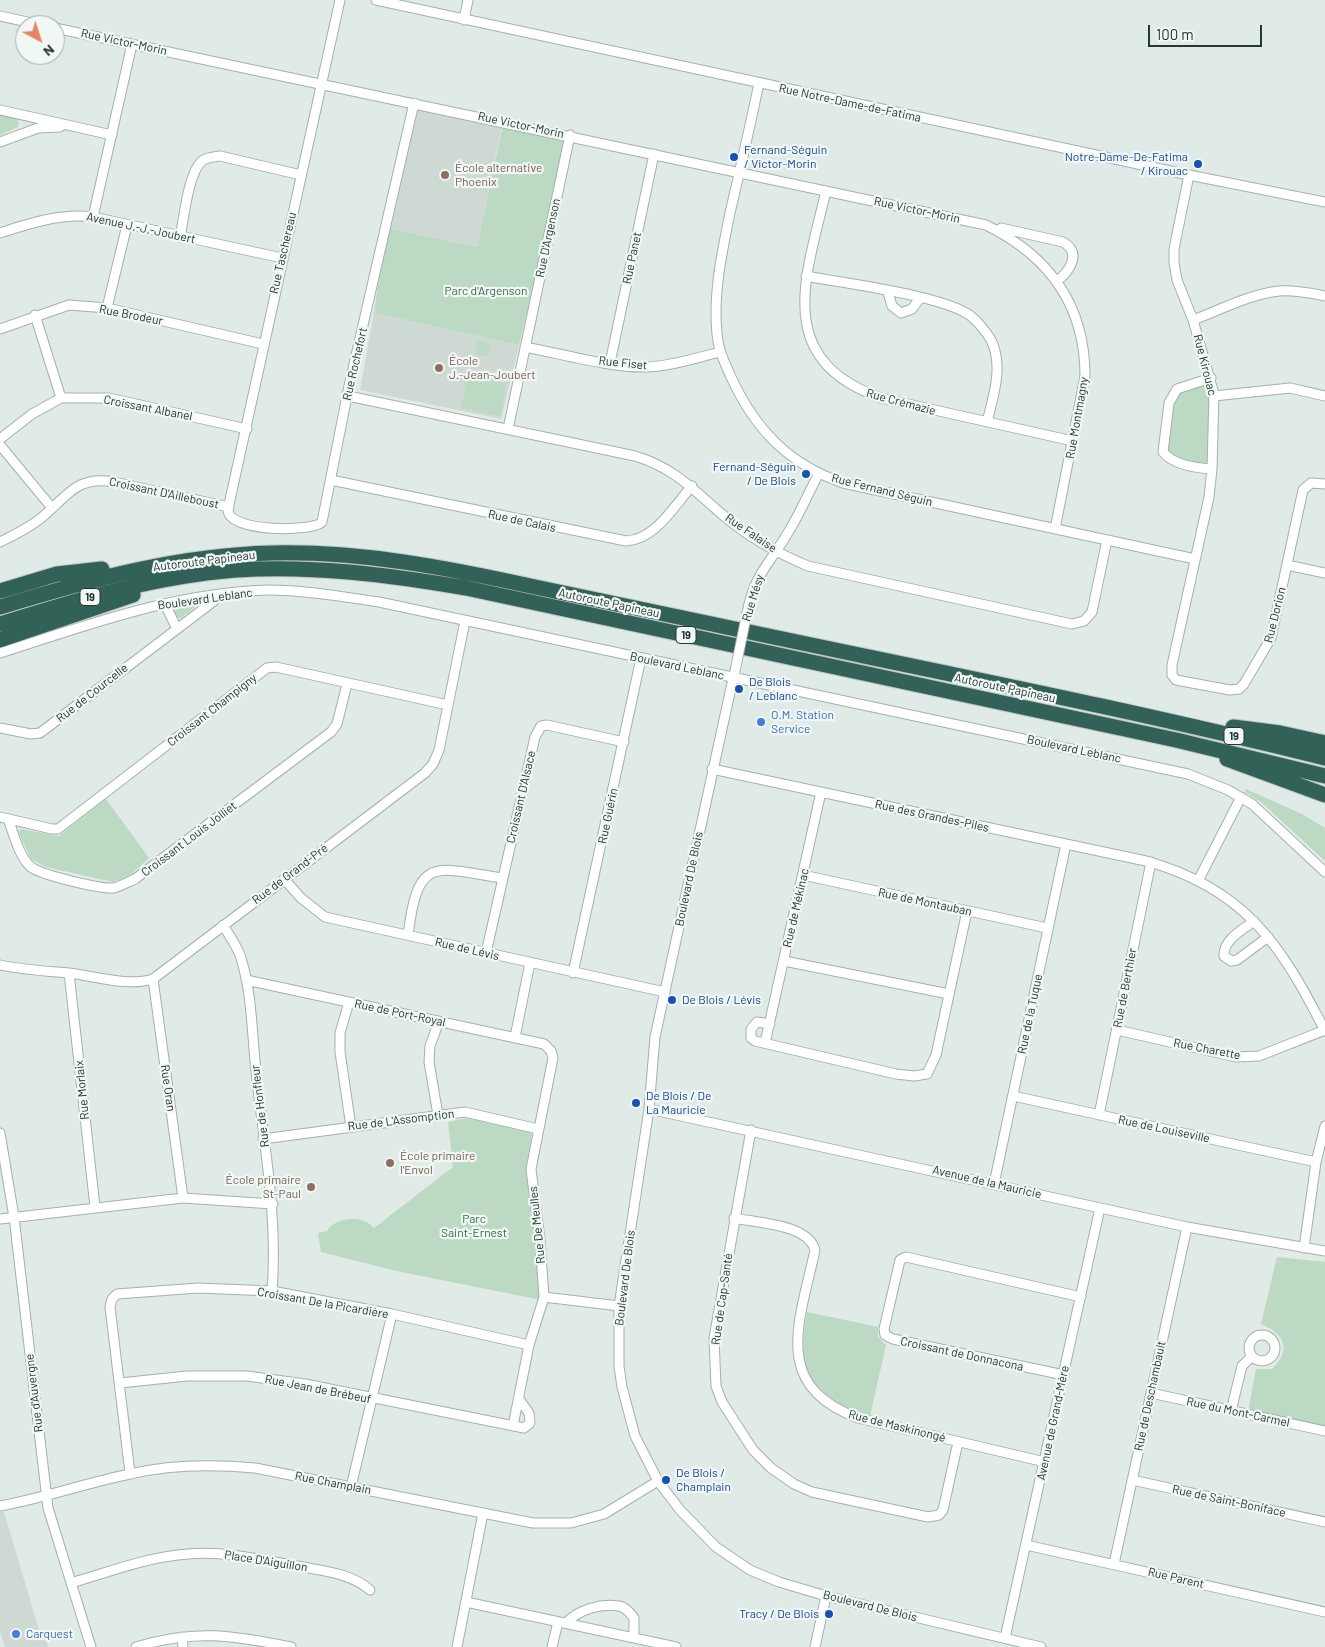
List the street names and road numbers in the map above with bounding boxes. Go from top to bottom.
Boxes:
street label: Rue Victor-Morin [80,26,168,58]
street label: Rue Notre-Dame-de-Fatima [778,81,922,125]
street label: Rue Victor-Morin [477,109,565,141]
street label: Rue Victor-Morin [873,194,961,226]
street label: Rue D'Argenson [533,197,563,279]
street label: Avenue J.-J.-Joubert [85,209,197,247]
street label: Rue Taschereau [267,211,299,295]
street label: Rue Panet [619,231,645,285]
street label: Rue Brodeur [98,302,164,328]
street label: Rue Rochefort [340,326,370,402]
street label: Rue Kirouac [1190,333,1220,397]
street label: Rue Fiset [598,353,648,373]
street label: Rue Montmagny [1063,376,1091,460]
street label: Rue Crémazie [865,386,937,418]
street label: Croissant Albanel [102,392,194,424]
street label: Rue Fernand Séguin [830,471,934,509]
street label: Croissant D'Ailleboust [108,474,220,512]
street label: Rue de Calais [487,507,557,535]
street label: Rue Falaise [722,510,780,556]
street label: Autoroute Papineau [152,548,256,574]
street label: Rue Mésy [739,573,767,623]
street label: Boulevard Leblanc [157,585,253,613]
street label: Autoroute Papineau [557,585,661,621]
street label: Rue Dorion [1261,586,1289,644]
road number: 19 [80,588,100,606]
road number: 19 [676,626,696,644]
street label: Boulevard Leblanc [629,649,725,683]
street label: Rue de Courcelle [53,661,131,725]
street label: Autoroute Papineau [953,670,1057,706]
street label: Croissant Champigny [164,671,260,749]
road number: 19 [1224,728,1244,744]
street label: Boulevard Leblanc [1026,732,1122,766]
street label: Croissant D'Alsace [503,749,539,845]
street label: Rue Guérin [595,787,621,845]
street label: Rue des Grandes-Piles [874,797,990,835]
street label: Croissant Louis Jolliet [138,798,240,880]
street label: Boulevard De Blois [672,830,706,928]
street label: Rue de Grand-Pré [249,841,331,907]
street label: Rue de Mékinac [780,867,812,949]
street label: Rue de Montauban [877,885,973,919]
street label: Rue de Lévis [433,935,501,963]
street label: Rue de Berthier [1110,947,1140,1029]
street label: Rue de la Tuque [1014,973,1046,1055]
street label: Rue de Port-Royal [353,996,447,1030]
street label: Rue Charette [1172,1035,1242,1063]
street label: Rue Morlaix [72,1060,92,1120]
street label: Rue Oran [158,1064,178,1112]
street label: Rue de Honfleur [248,1064,272,1148]
street label: Rue de L'Assomption [347,1106,455,1134]
street label: Rue de Louiseville [1117,1112,1211,1146]
street label: Avenue de la Mauricie [931,1162,1043,1202]
street label: Rue De Meulles [526,1186,548,1264]
street label: Boulevard De Blois [612,1229,638,1327]
street label: Rue de Cap-Santé [708,1252,736,1346]
street label: Croissant De la Picardière [256,1284,390,1322]
street label: Croissant de Donnacona [899,1334,1025,1374]
street label: Rue de Deschambault [1131,1340,1169,1452]
street label: Rue d'Auvergne [22,1353,46,1433]
street label: Avenue de Grand-Mère [1034,1364,1072,1482]
street label: Rue Jean de Brébeuf [264,1372,372,1406]
street label: Rue du Mont-Carmel [1185,1394,1291,1430]
street label: Rue de Maskinongé [847,1407,947,1445]
street label: Rue Champlain [294,1469,372,1497]
street label: Rue de Saint-Boniface [1171,1482,1287,1520]
street label: Place D'Aiguillon [223,1547,309,1575]
street label: Rue Parent [1146,1565,1206,1591]
street label: Boulevard De Blois [822,1587,918,1625]

